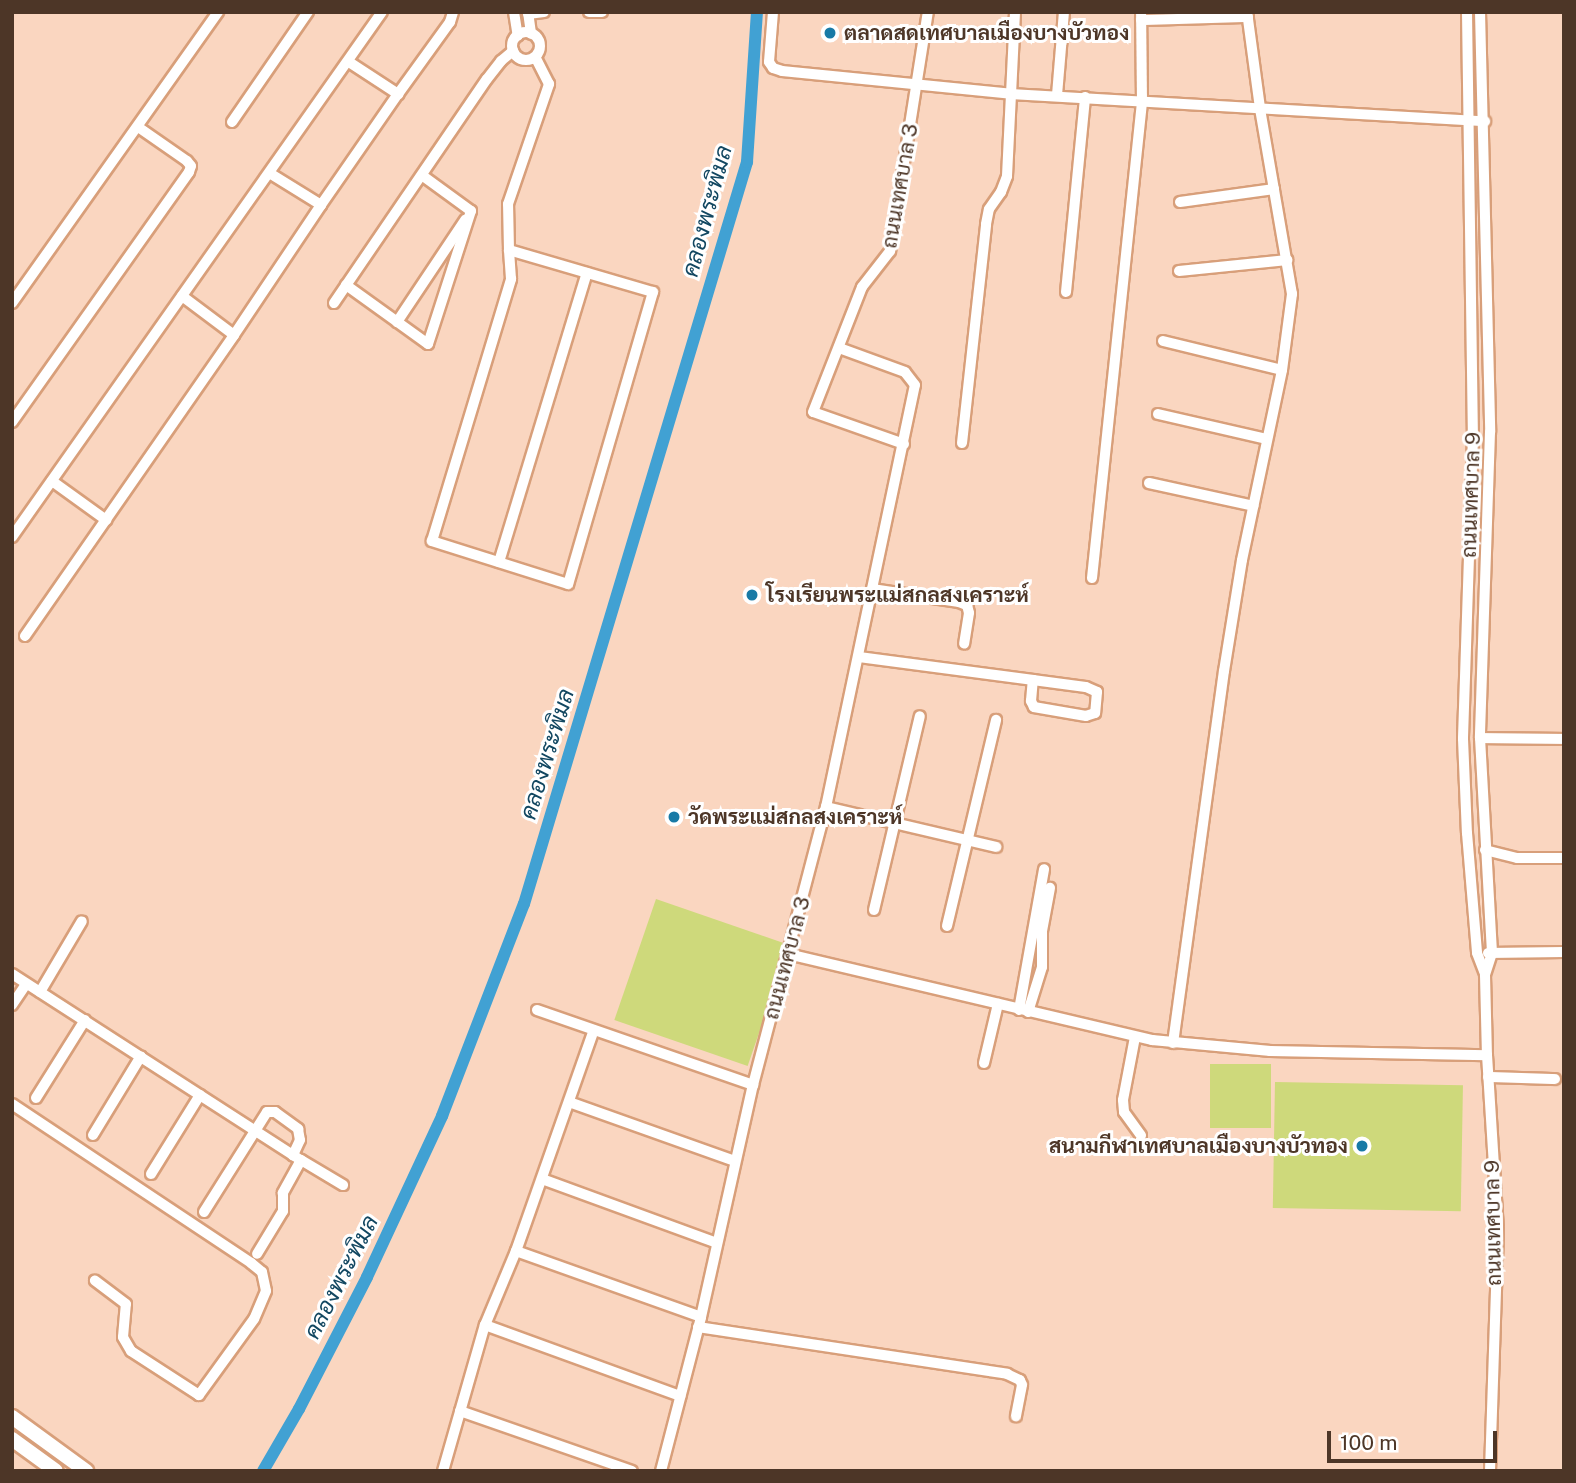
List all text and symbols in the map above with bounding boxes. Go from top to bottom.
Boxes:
place label: ตลาดสดเทศบาลเมืองบางบัวทอง [844,20,1129,46]
marker: ตลาดสดเทศบาลเมืองบางบัวทอง [822,25,838,41]
street label: ถนนเทศบาล 3 [877,122,923,250]
water label: คลองพระพิมล [676,142,738,280]
street label: ถนนเทศบาล 9 [1456,432,1486,558]
place label: โรงเรียนพระแม่สกลสงเคราะห์ [766,582,1029,608]
marker: โรงเรียนพระแม่สกลสงเคราะห์ [744,587,760,603]
water label: คลองพระพิมล [514,685,580,823]
place label: วัดพระแม่สกลสงเคราะห์ [688,804,902,830]
marker: วัดพระแม่สกลสงเคราะห์ [666,809,682,825]
street label: ถนนเทศบาล 3 [759,894,815,1022]
place label: สนามกีฬาเทศบาลเมืองบางบัวทอง [1049,1133,1348,1159]
marker: สนามกีฬาเทศบาลเมืองบางบัวทอง [1354,1138,1370,1154]
street label: ถนนเทศบาล 9 [1479,1160,1507,1286]
water label: คลองพระพิมล [298,1211,384,1343]
scale bar [1331,1416,1501,1460]
text: 100 m [1340,1430,1397,1455]

